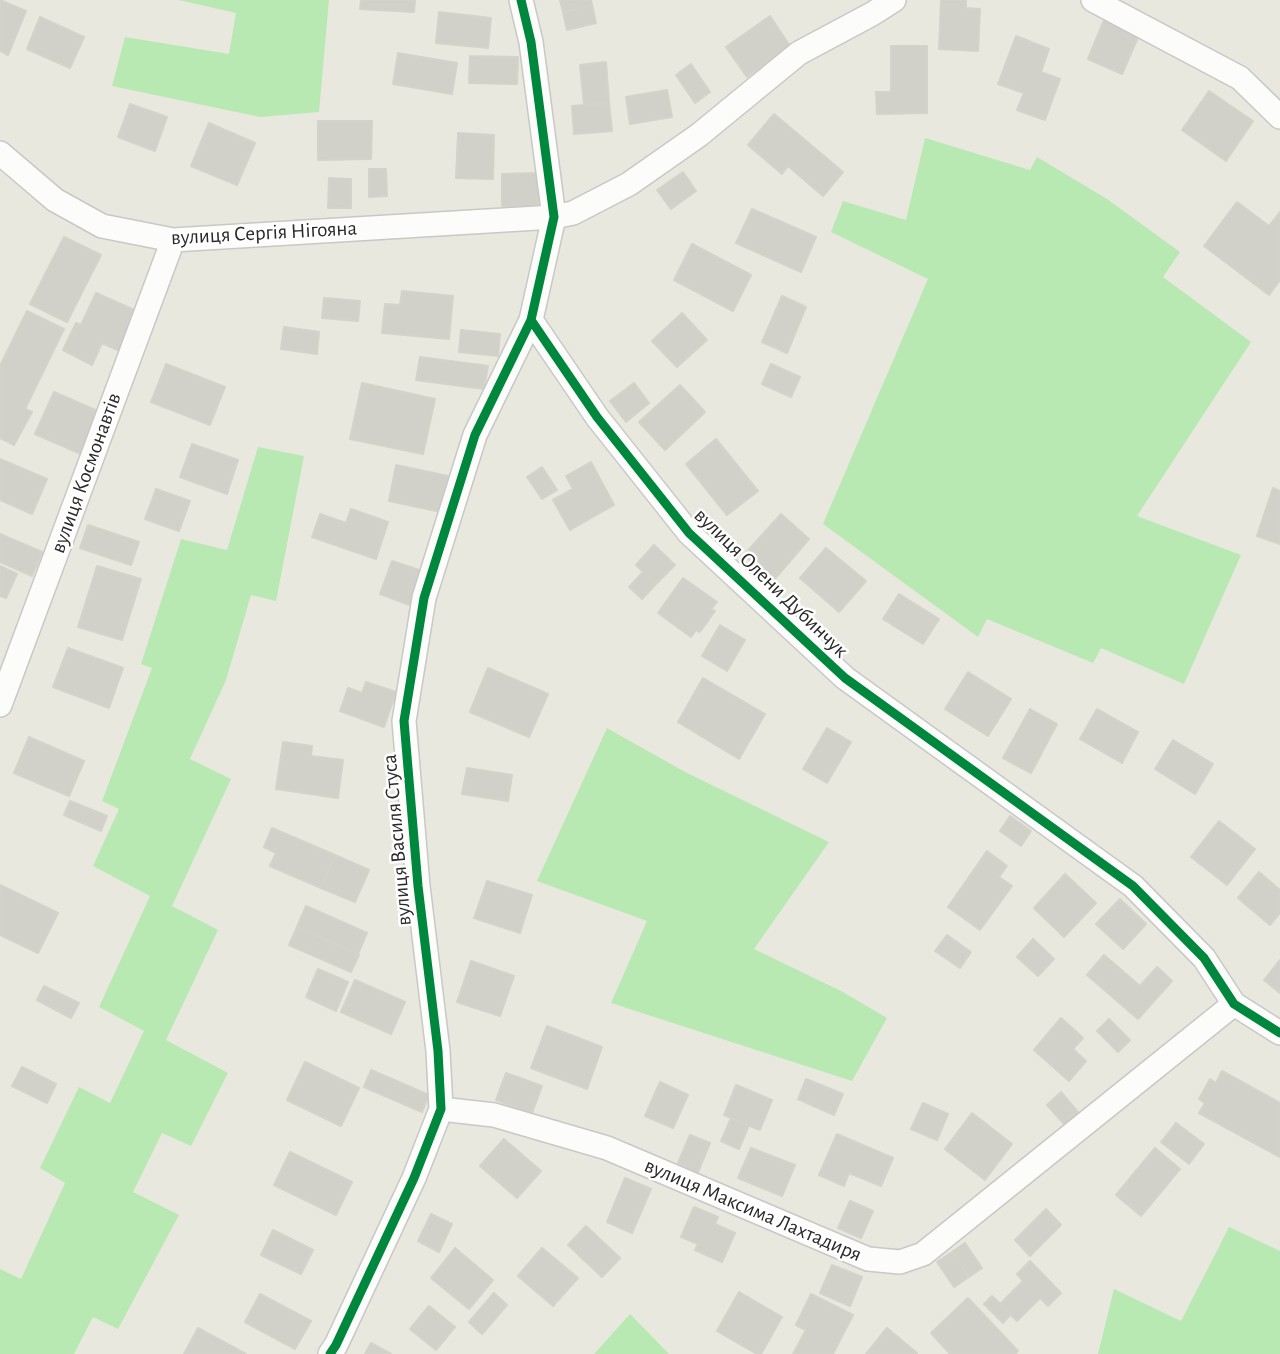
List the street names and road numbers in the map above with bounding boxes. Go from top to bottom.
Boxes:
street label: вулиця Сергія Нігояна [170,216,358,250]
street label: вулиця Космонавтів [45,389,127,557]
street label: вулиця Олени Дубинчук [689,503,853,663]
street label: вулиця Василя Стуса [377,753,417,927]
street label: вулиця Максима Лахтадиря [641,1153,865,1267]

